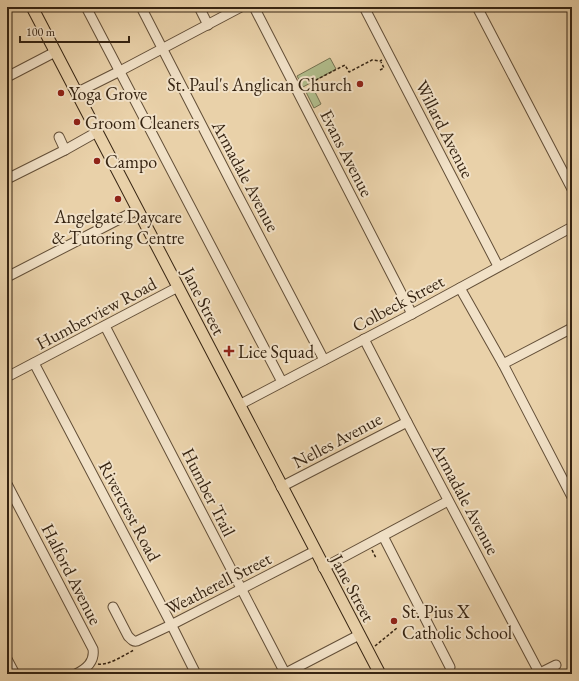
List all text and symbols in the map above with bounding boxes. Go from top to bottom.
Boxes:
scale bar [20,18,129,44]
text: 100 m [26,24,56,40]
place label: St. Paul's Anglican Church [167,73,352,96]
street label: Willard Avenue [411,76,479,182]
marker: St. Paul's Anglican Church [355,79,365,89]
place label: Yoga Grove [69,82,147,105]
marker: Yoga Grove [56,88,66,98]
street label: Evans Avenue [315,105,379,201]
place label: Groom Cleaners [85,111,199,134]
street label: Armadale Avenue [207,116,285,236]
marker: Groom Cleaners [72,117,82,127]
place label: Campo [105,150,157,173]
marker: Campo [92,156,102,166]
marker: Angelgate Daycare & Tutoring Centre [113,194,123,204]
place label: Angelgate Daycare & Tutoring Centre [52,205,184,249]
street label: Jane Street [176,261,231,339]
street label: Colbeck Street [348,269,448,337]
street label: Humberview Road [32,271,161,354]
place label: Lice Squad [238,340,315,363]
marker: Lice Squad [223,345,235,357]
street label: Nelles Avenue [288,407,386,473]
street label: Armadale Avenue [427,439,505,559]
street label: Humber Trail [177,444,241,540]
street label: Rivercrest Road [94,457,167,566]
street label: Halford Avenue [37,519,107,629]
street label: Weatherell Street [161,546,275,619]
street label: Jane Street [325,549,380,626]
place label: St. Pius X Catholic School [402,600,512,644]
marker: St. Pius X Catholic School [389,616,399,626]

